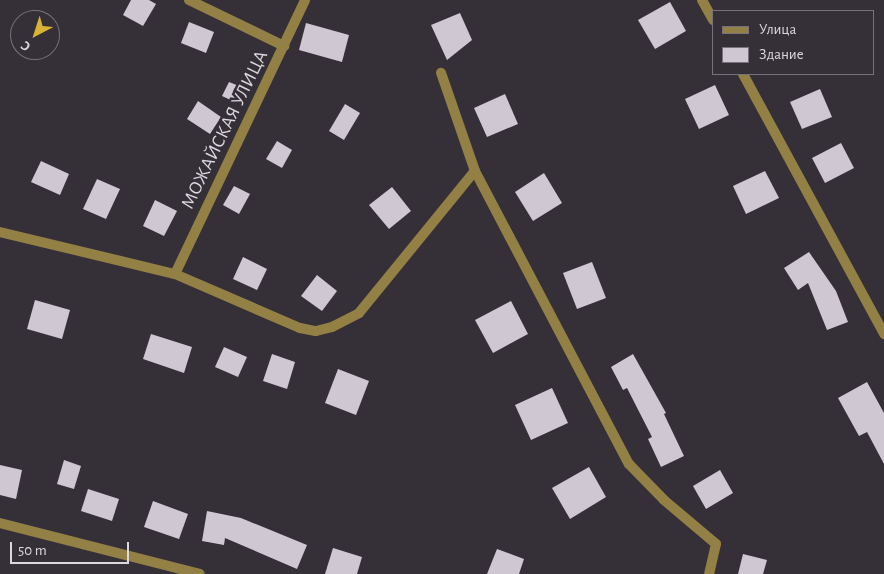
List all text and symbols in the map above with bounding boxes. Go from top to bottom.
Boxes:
north arrow [10,10,60,60]
legend [712,10,874,75]
text: Улица [759,22,796,37]
text: С [19,38,33,54]
street label: МОЖАЙСКАЯ УЛИЦА [177,47,273,213]
text: Здание [759,47,804,62]
scale bar [12,532,131,564]
text: 50 m [18,543,47,558]

